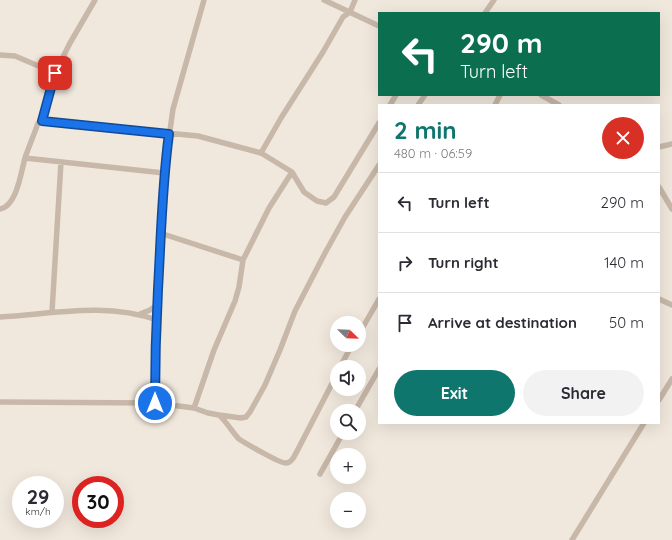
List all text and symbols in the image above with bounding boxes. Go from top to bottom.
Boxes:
text: 290 m [460,25,543,60]
icon: left [394,28,446,80]
pin [38,56,72,90]
text: Turn left [460,60,528,83]
icon: arrive [44,62,66,84]
text: 2 min [394,115,456,145]
button: close [602,117,644,159]
text: 480 m · 06:59 [394,145,472,161]
icon: left [394,192,416,214]
text: Turn left [428,193,490,212]
text: 290 m [601,193,644,212]
icon: right [394,252,416,274]
text: Turn right [428,253,499,272]
text: 140 m [604,253,644,272]
icon: arrive [394,312,416,334]
text: Arrive at destination [428,313,577,332]
text: 50 m [609,313,644,332]
north arrow [330,316,366,352]
map controls [330,316,366,528]
button: sound [330,360,366,396]
button: Exit [394,370,515,416]
button: Share [523,370,644,416]
position arrow [134,382,176,424]
button: search [330,404,366,440]
button: + [330,448,366,484]
speed limit sign: 30 [72,476,124,528]
text: 29 [27,484,49,509]
button: − [330,492,366,528]
text: km/h [25,505,51,518]

